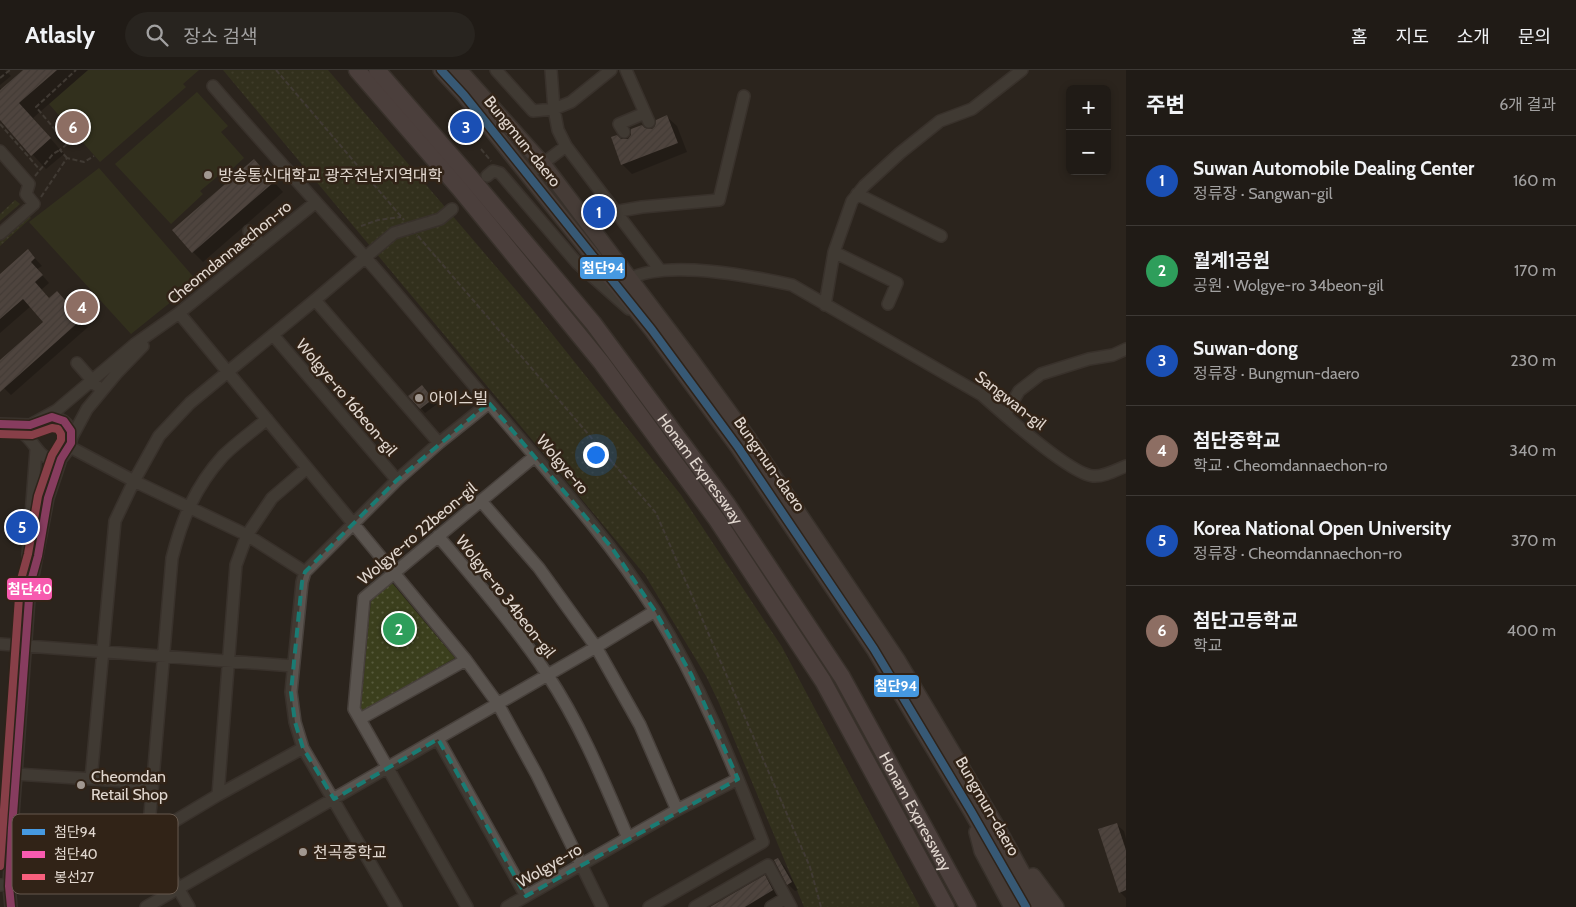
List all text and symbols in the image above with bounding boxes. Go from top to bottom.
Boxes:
search box [125,12,475,57]
text: Atlasly [25,20,95,49]
icon: search [143,21,171,49]
text: 장소 검색 [183,25,257,48]
text: 홈 [1351,26,1368,48]
text: 지도 [1396,26,1429,48]
text: 소개 [1457,26,1490,48]
text: 문의 [1518,26,1551,48]
map controls [1066,85,1111,175]
button: + [1066,85,1111,130]
street label: Bungmun-daero [480,92,565,191]
text: 주변 [1146,92,1185,117]
text: 6개 결과 [1499,95,1556,114]
pin: 6 [57,108,89,146]
pin: 3 [450,108,482,146]
button: − [1066,130,1111,175]
text: Suwan Automobile Dealing Center [1193,157,1474,180]
place label: 방송통신대학교 광주전남지역대학 [218,166,443,185]
marker: 방송통신대학교 광주전남지역대학 [202,169,214,181]
text: 1 [1159,171,1165,190]
text: 160 m [1513,171,1556,190]
text: 정류장 · Sangwan-gil [1193,184,1333,203]
pin: 1 [583,193,615,231]
street label: Cheomdannaechon-ro [164,196,295,308]
text: 월계1공원 [1193,249,1270,272]
line badge: 첨단94 [579,256,626,280]
text: 첨단94 [582,259,624,277]
text: 2 [1158,261,1166,280]
text: 170 m [1514,261,1556,280]
text: 공원 · Wolgye-ro 34beon-gil [1193,276,1384,295]
pin: 4 [66,288,98,326]
street label: Wolgye-ro 16beon-gil [292,335,401,460]
text: Suwan-dong [1193,337,1298,360]
text: 3 [1158,351,1166,370]
text: 230 m [1510,351,1556,370]
text: 정류장 · Bungmun-daero [1193,364,1359,383]
street label: Sangwan-gil [972,367,1050,434]
place label: 아이스빌 [429,389,488,408]
marker: 아이스빌 [413,392,425,404]
street label: Honam Expressway [653,410,747,528]
street label: Bungmun-daero [730,413,809,515]
text: 첨단중학교 [1193,429,1280,452]
street label: Wolgye-ro [532,431,593,498]
text: 4 [1157,441,1167,460]
text: 340 m [1509,441,1556,460]
your location [583,442,609,468]
text: 학교 · Cheomdannaechon-ro [1193,456,1387,475]
street label: Wolgye-ro 22beon-gil [354,478,481,589]
pin: 5 [6,508,38,546]
text: Korea National Open University [1193,517,1451,540]
street label: Wolgye-ro 34beon-gil [452,531,559,661]
text: 5 [1158,531,1166,550]
text: 370 m [1511,531,1556,550]
text: 정류장 · Cheomdannaechon-ro [1193,544,1402,563]
line badge: 첨단40 [6,577,53,601]
text: 첨단40 [8,580,52,598]
text: 첨단고등학교 [1193,609,1298,632]
pin: 2 [383,610,415,648]
text: 6 [1158,621,1167,640]
text: 400 m [1507,621,1556,640]
text: 학교 [1193,636,1222,655]
line badge: 첨단94 [873,674,920,698]
text: 첨단94 [875,677,917,695]
street label: Honam Expressway [875,749,956,875]
street label: Bungmun-daero [952,753,1024,859]
place label: Cheomdan Retail Shop [91,767,168,804]
marker: Cheomdan Retail Shop [75,779,87,791]
legend [12,814,178,894]
text: 첨단94 [54,823,96,841]
street label: Wolgye-ro [513,839,585,892]
place label: 천곡중학교 [313,843,387,862]
text: 첨단40 [54,845,98,863]
marker: 천곡중학교 [297,846,309,858]
text: 봉선27 [54,868,94,886]

